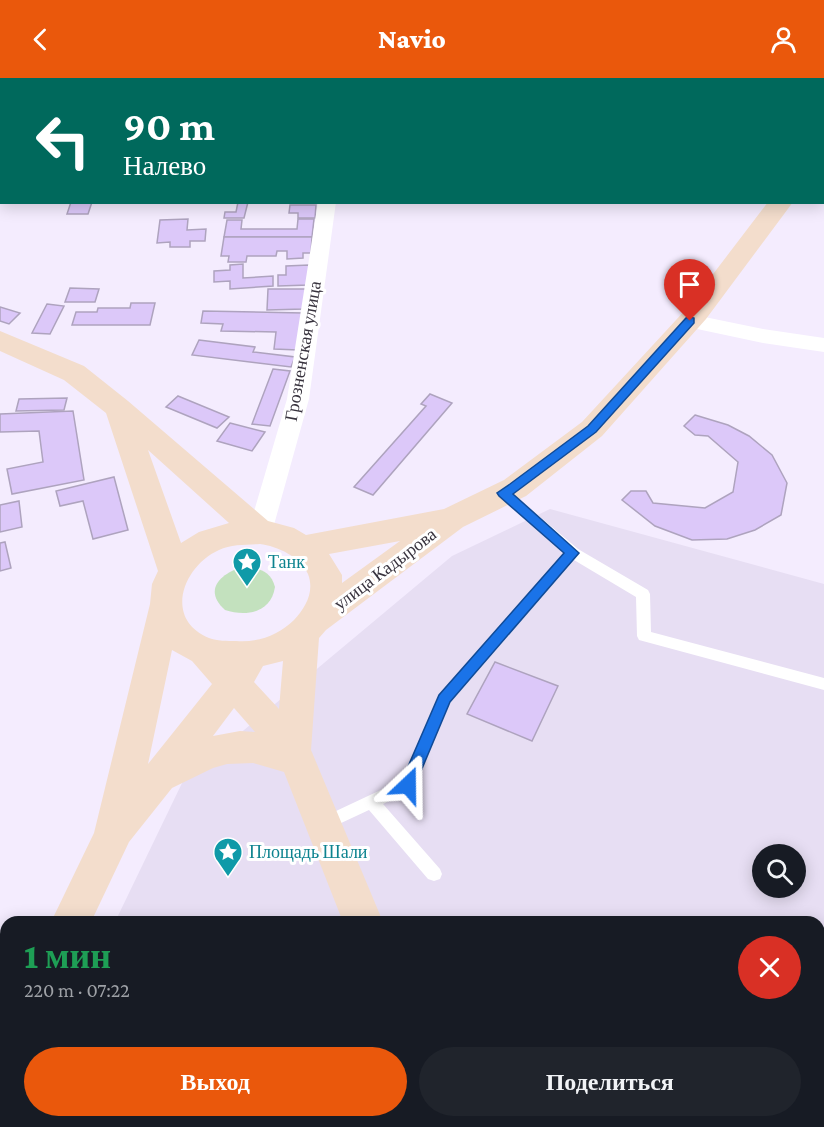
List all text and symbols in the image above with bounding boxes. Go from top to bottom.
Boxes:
icon: back [24,23,57,56]
icon: person [767,23,800,56]
text: Navio [378,24,446,54]
icon: left [24,102,102,180]
text: 90 m [123,102,215,149]
text: Налево [123,151,206,181]
pin [664,259,715,321]
icon: arrive [673,268,706,301]
street label: Грозненская улица [281,279,325,423]
street label: улица Кадырова [330,524,440,614]
place icon: Танк [231,546,263,588]
place label: Танк [268,552,305,572]
position arrow [376,753,440,817]
place icon: Площадь Шали [212,836,244,878]
place label: Площадь Шали [249,842,368,862]
map controls [752,844,806,898]
button: search [752,844,806,898]
text: 1 мин [24,936,111,976]
button: close [738,936,801,999]
text: 220 m · 07:22 [24,979,130,1001]
button: Выход [24,1047,407,1116]
button: Поделиться [419,1047,801,1116]

